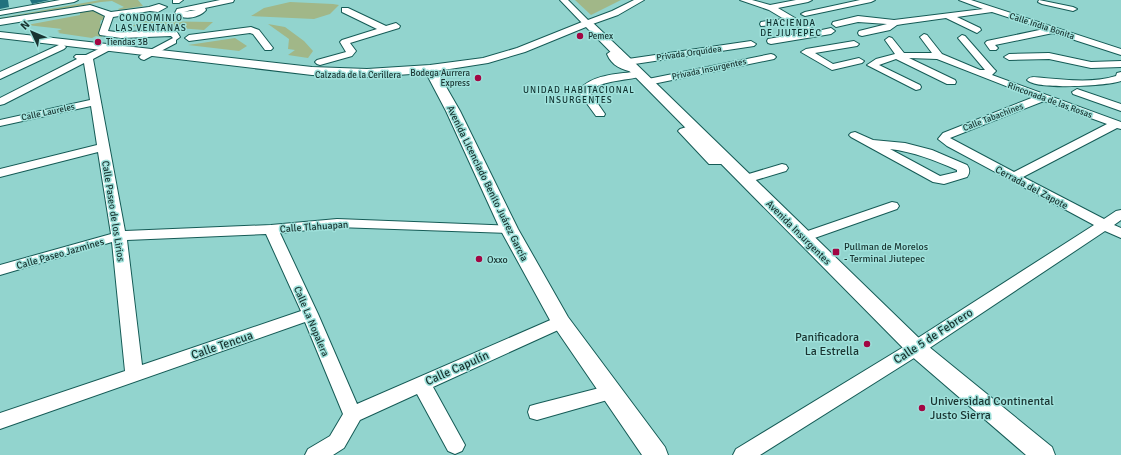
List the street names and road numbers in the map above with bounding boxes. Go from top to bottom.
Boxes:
street label: Calle India Bonita [1008,11,1076,42]
street label: Privada Orquídea [656,43,723,64]
street label: Privada Insurgentes [671,56,747,83]
street label: Calzada de la Cerillera [315,70,402,81]
street label: Rinconada de las Rosas [1006,80,1094,121]
street label: Calle Laureles [20,101,76,124]
street label: Calle Tabachines [961,101,1025,134]
street label: Avenida Licenciado Benito Juárez García [444,104,530,263]
street label: Calle Paseo de los Lirios [99,160,127,263]
street label: Cerrada del Zapote [993,164,1070,212]
street label: Avenida Insurgentes [763,198,834,268]
street label: Calle Tlahuapan [279,219,349,235]
street label: Calle Paseo Jazmines [15,236,106,272]
street label: Calle La Nopalera [291,284,331,358]
street label: Calle 5 de Febrero [891,305,976,368]
street label: Calle Tencua [189,328,255,363]
street label: Calle Capulín [423,348,491,389]

